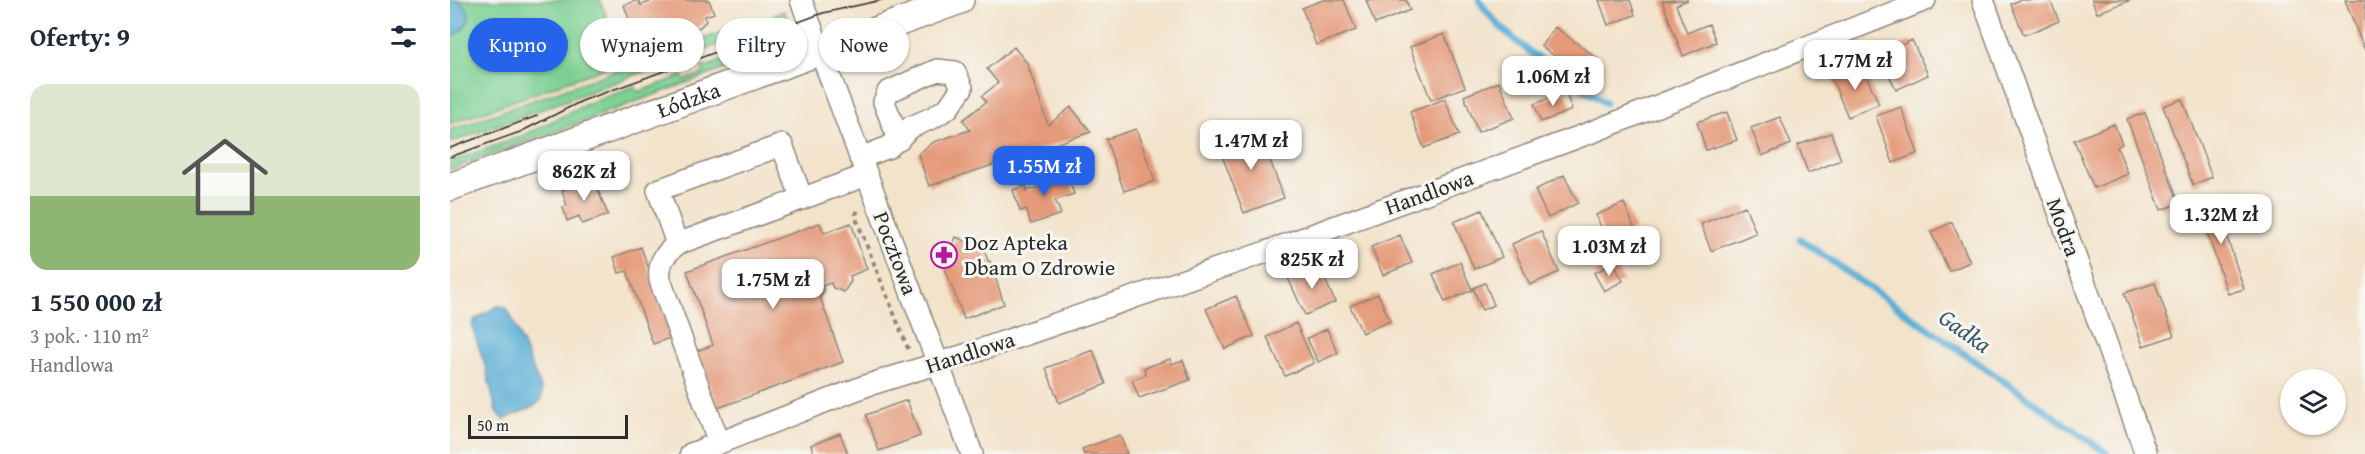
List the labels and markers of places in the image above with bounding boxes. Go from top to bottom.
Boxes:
pin: 1.77M zł [1793,40,1917,91]
pin: 1.06M zł [1491,56,1615,107]
pin: 1.47M zł [1189,120,1313,171]
pin: 1.55M zł [982,146,1106,197]
pin: 862K zł [529,151,639,202]
pin: 1.32M zł [2159,194,2283,245]
place label: Doz Apteka Dbam O Zdrowie [964,226,1115,283]
pin: 1.03M zł [1547,226,1671,277]
pin: 825K zł [1257,239,1367,290]
pharmacy icon: Doz Apteka Dbam O Zdrowie [929,240,959,270]
pin: 1.75M zł [711,259,835,310]

